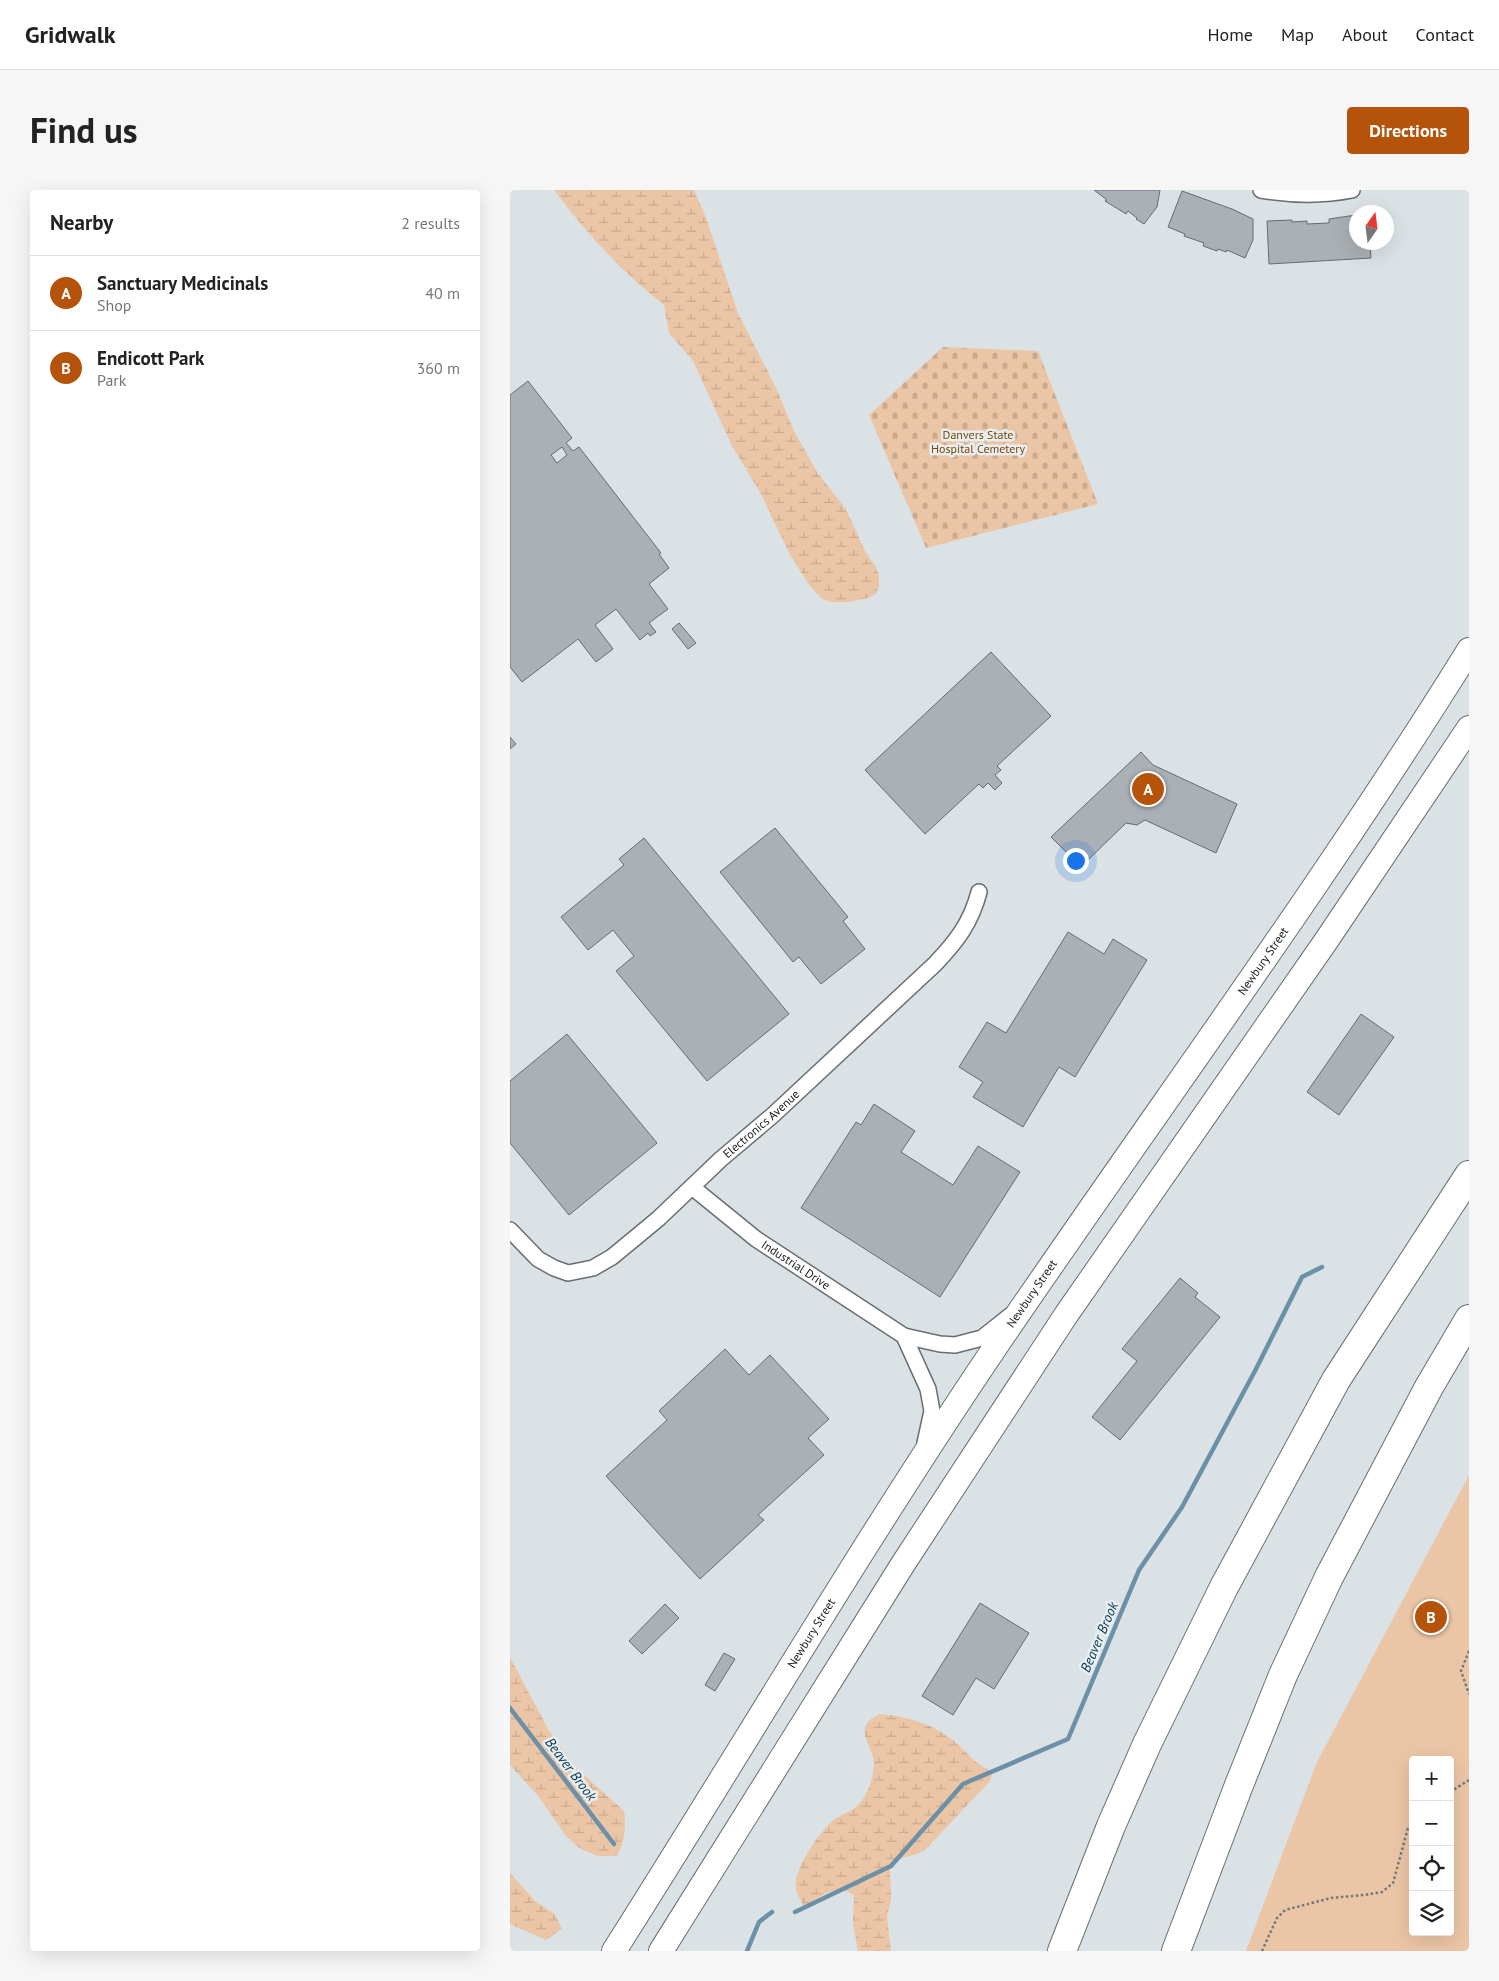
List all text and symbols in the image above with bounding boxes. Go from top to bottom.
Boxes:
text: Gridwalk [25,19,115,50]
text: Home [1207,23,1253,46]
text: Map [1281,23,1314,46]
text: About [1342,23,1388,46]
text: Contact [1416,23,1474,46]
text: Find us [30,107,138,153]
button: Directions [1347,107,1469,154]
north arrow [1349,205,1394,250]
text: Nearby [50,209,113,236]
text: 2 results [401,213,460,233]
text: Sanctuary Medicinals [97,271,268,295]
text: A [61,283,71,303]
text: 40 m [425,283,460,303]
text: Shop [97,295,131,315]
text: Endicott Park [97,346,204,370]
text: B [61,358,71,378]
text: 360 m [417,358,460,378]
text: Park [97,370,126,390]
park label: Danvers State Hospital Cemetery [931,427,1025,456]
pin: A [1132,770,1164,808]
your location [1063,848,1089,874]
street label: Newbury Street [1234,924,1291,998]
street label: Electronics Avenue [720,1086,802,1161]
street label: Industrial Drive [759,1237,833,1293]
street label: Newbury Street [1003,1257,1060,1330]
street label: Newbury Street [784,1596,838,1671]
pin: B [1415,1598,1447,1636]
water label: Beaver Brook [1076,1599,1122,1675]
water label: Beaver Brook [541,1734,601,1805]
map controls [1409,1756,1454,1936]
button: + [1409,1756,1454,1801]
button: − [1409,1801,1454,1846]
button: locate [1409,1846,1454,1891]
button: layers [1409,1891,1454,1936]

